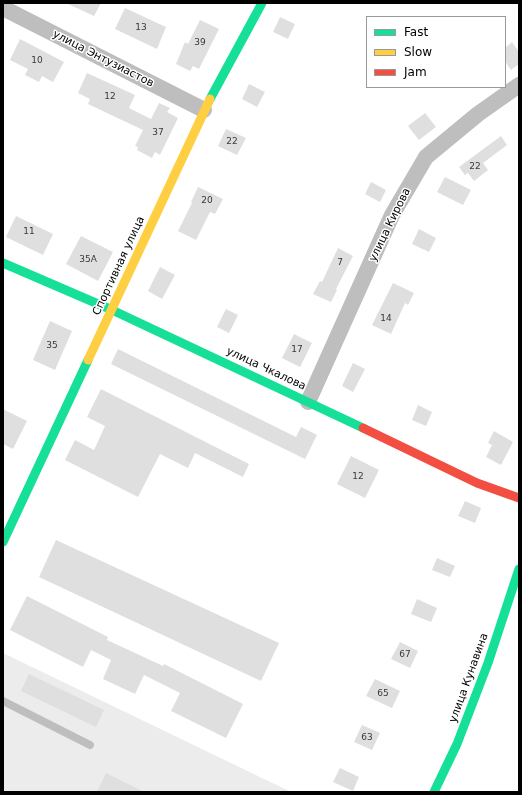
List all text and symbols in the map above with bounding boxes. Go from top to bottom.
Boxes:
legend [366,16,506,88]
house number: 13 [135,23,147,33]
text: Fast [404,25,428,39]
street label: улица Энтузиастов [50,28,156,90]
house number: 39 [194,38,206,48]
text: Slow [404,45,432,59]
house number: 10 [31,56,43,66]
text: Jam [404,65,427,79]
house number: 12 [104,92,116,102]
house number: 37 [152,128,164,138]
house number: 22 [226,137,238,147]
house number: 22 [469,162,481,172]
street label: улица Кирова [366,186,414,264]
house number: 20 [201,196,213,206]
street label: Спортивная улица [90,214,148,318]
house number: 11 [23,227,35,237]
house number: 35А [79,255,97,265]
house number: 7 [337,258,343,268]
house number: 14 [380,314,392,324]
house number: 35 [46,341,58,351]
street label: улица Чкалова [224,345,308,393]
house number: 17 [291,345,303,355]
house number: 12 [352,472,364,482]
street label: улица Кунавина [447,631,491,725]
house number: 67 [399,650,411,660]
house number: 65 [377,689,389,699]
house number: 63 [361,733,373,743]

